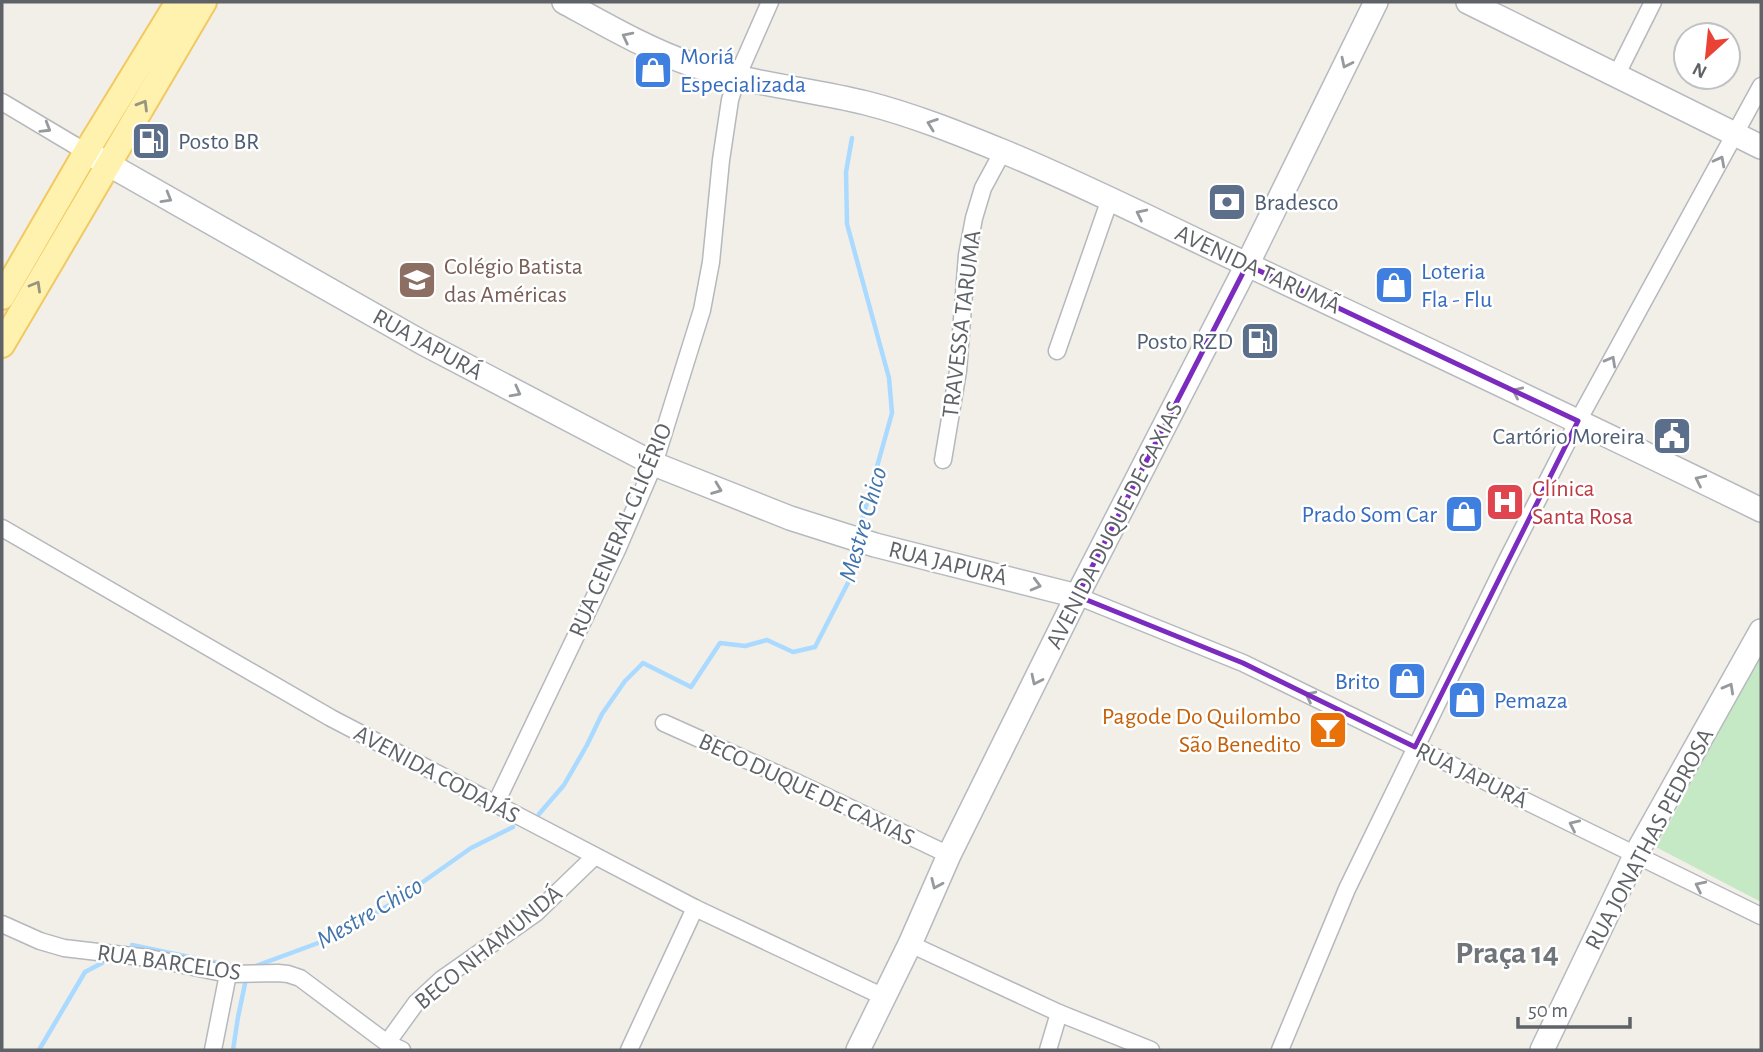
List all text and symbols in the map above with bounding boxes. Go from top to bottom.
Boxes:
north arrow [1672,21,1742,91]
one-way arrow [622,31,634,45]
place label: Moriá Especializada [680,45,806,97]
shop icon: Moriá Especializada [632,49,674,91]
one-way arrow [1341,56,1355,68]
text: N [1690,58,1710,81]
one-way arrow [135,100,148,113]
one-way arrow [927,118,939,132]
one-way arrow [38,120,51,133]
fuel station icon: Posto BR [130,120,172,162]
place label: Posto BR [178,130,259,154]
one-way arrow [1712,156,1726,169]
bank icon: Bradesco [1206,181,1248,223]
one-way arrow [160,190,173,203]
place label: Bradesco [1254,191,1339,215]
one-way arrow [1136,208,1148,222]
street label: AVENIDA TARUMÃ [1171,219,1345,319]
street label: TRAVESSA TARUMA [939,229,985,419]
place label: Colégio Batista das Américas [444,255,583,307]
school or university icon: Colégio Batista das Américas [396,259,438,301]
place label: Loteria Fla - Flu [1421,260,1492,312]
shop icon: Loteria Fla - Flu [1373,264,1415,306]
one-way arrow [28,281,41,294]
street label: RUA JAPURÁ [369,303,487,385]
fuel station icon: Posto RZD [1239,320,1281,362]
place label: Posto RZD [1136,330,1233,354]
one-way arrow [1603,356,1616,368]
one-way arrow [509,383,521,397]
one-way arrow [1511,386,1524,400]
street label: AVENIDA DUQUE DE CAXIAS [1042,398,1188,653]
public building icon: Cartório Moreira [1651,415,1693,457]
street label: RUA GENERAL GLICÉRIO [563,419,677,641]
place label: Cartório Moreira [1493,425,1645,449]
water label: Mestre Chico [834,464,892,585]
one-way arrow [1695,474,1707,488]
place label: Clínica Santa Rosa [1532,477,1633,529]
one-way arrow [711,480,723,494]
hospital icon: Clínica Santa Rosa [1484,481,1526,523]
shop icon: Prado Som Car [1443,493,1485,535]
place label: Prado Som Car [1301,503,1437,527]
street label: RUA JAPURÁ [886,536,1010,590]
one-way arrow [1030,577,1042,592]
shop icon: Brito [1386,660,1428,702]
place label: Brito [1335,670,1380,694]
one-way arrow [1031,673,1045,685]
shop icon: Pemaza [1446,679,1488,721]
one-way arrow [1721,682,1734,695]
place label: Pemaza [1494,689,1568,713]
one-way arrow [1305,690,1317,704]
place label: Pagode Do Quilombo São Benedito [1102,705,1301,757]
bar icon: Pagode Do Quilombo São Benedito [1307,709,1349,751]
street label: AVENIDA CODAJÁS [350,719,524,829]
street label: RUA JONATHAS PEDROSA [1581,725,1718,954]
street label: BECO DUQUE DE CAXIAS [695,729,918,850]
street label: RUA JAPURÁ [1412,737,1532,813]
one-way arrow [1569,819,1581,833]
water label: Mestre Chico [312,872,427,954]
one-way arrow [930,877,944,889]
street label: BECO NHAMUNDÁ [409,880,567,1014]
one-way arrow [1695,881,1707,895]
district label: Praça 14 [1455,937,1559,969]
street label: RUA BARCELOS [95,941,242,985]
scale bar [1518,986,1630,1030]
text: 50 m [1528,1000,1568,1021]

